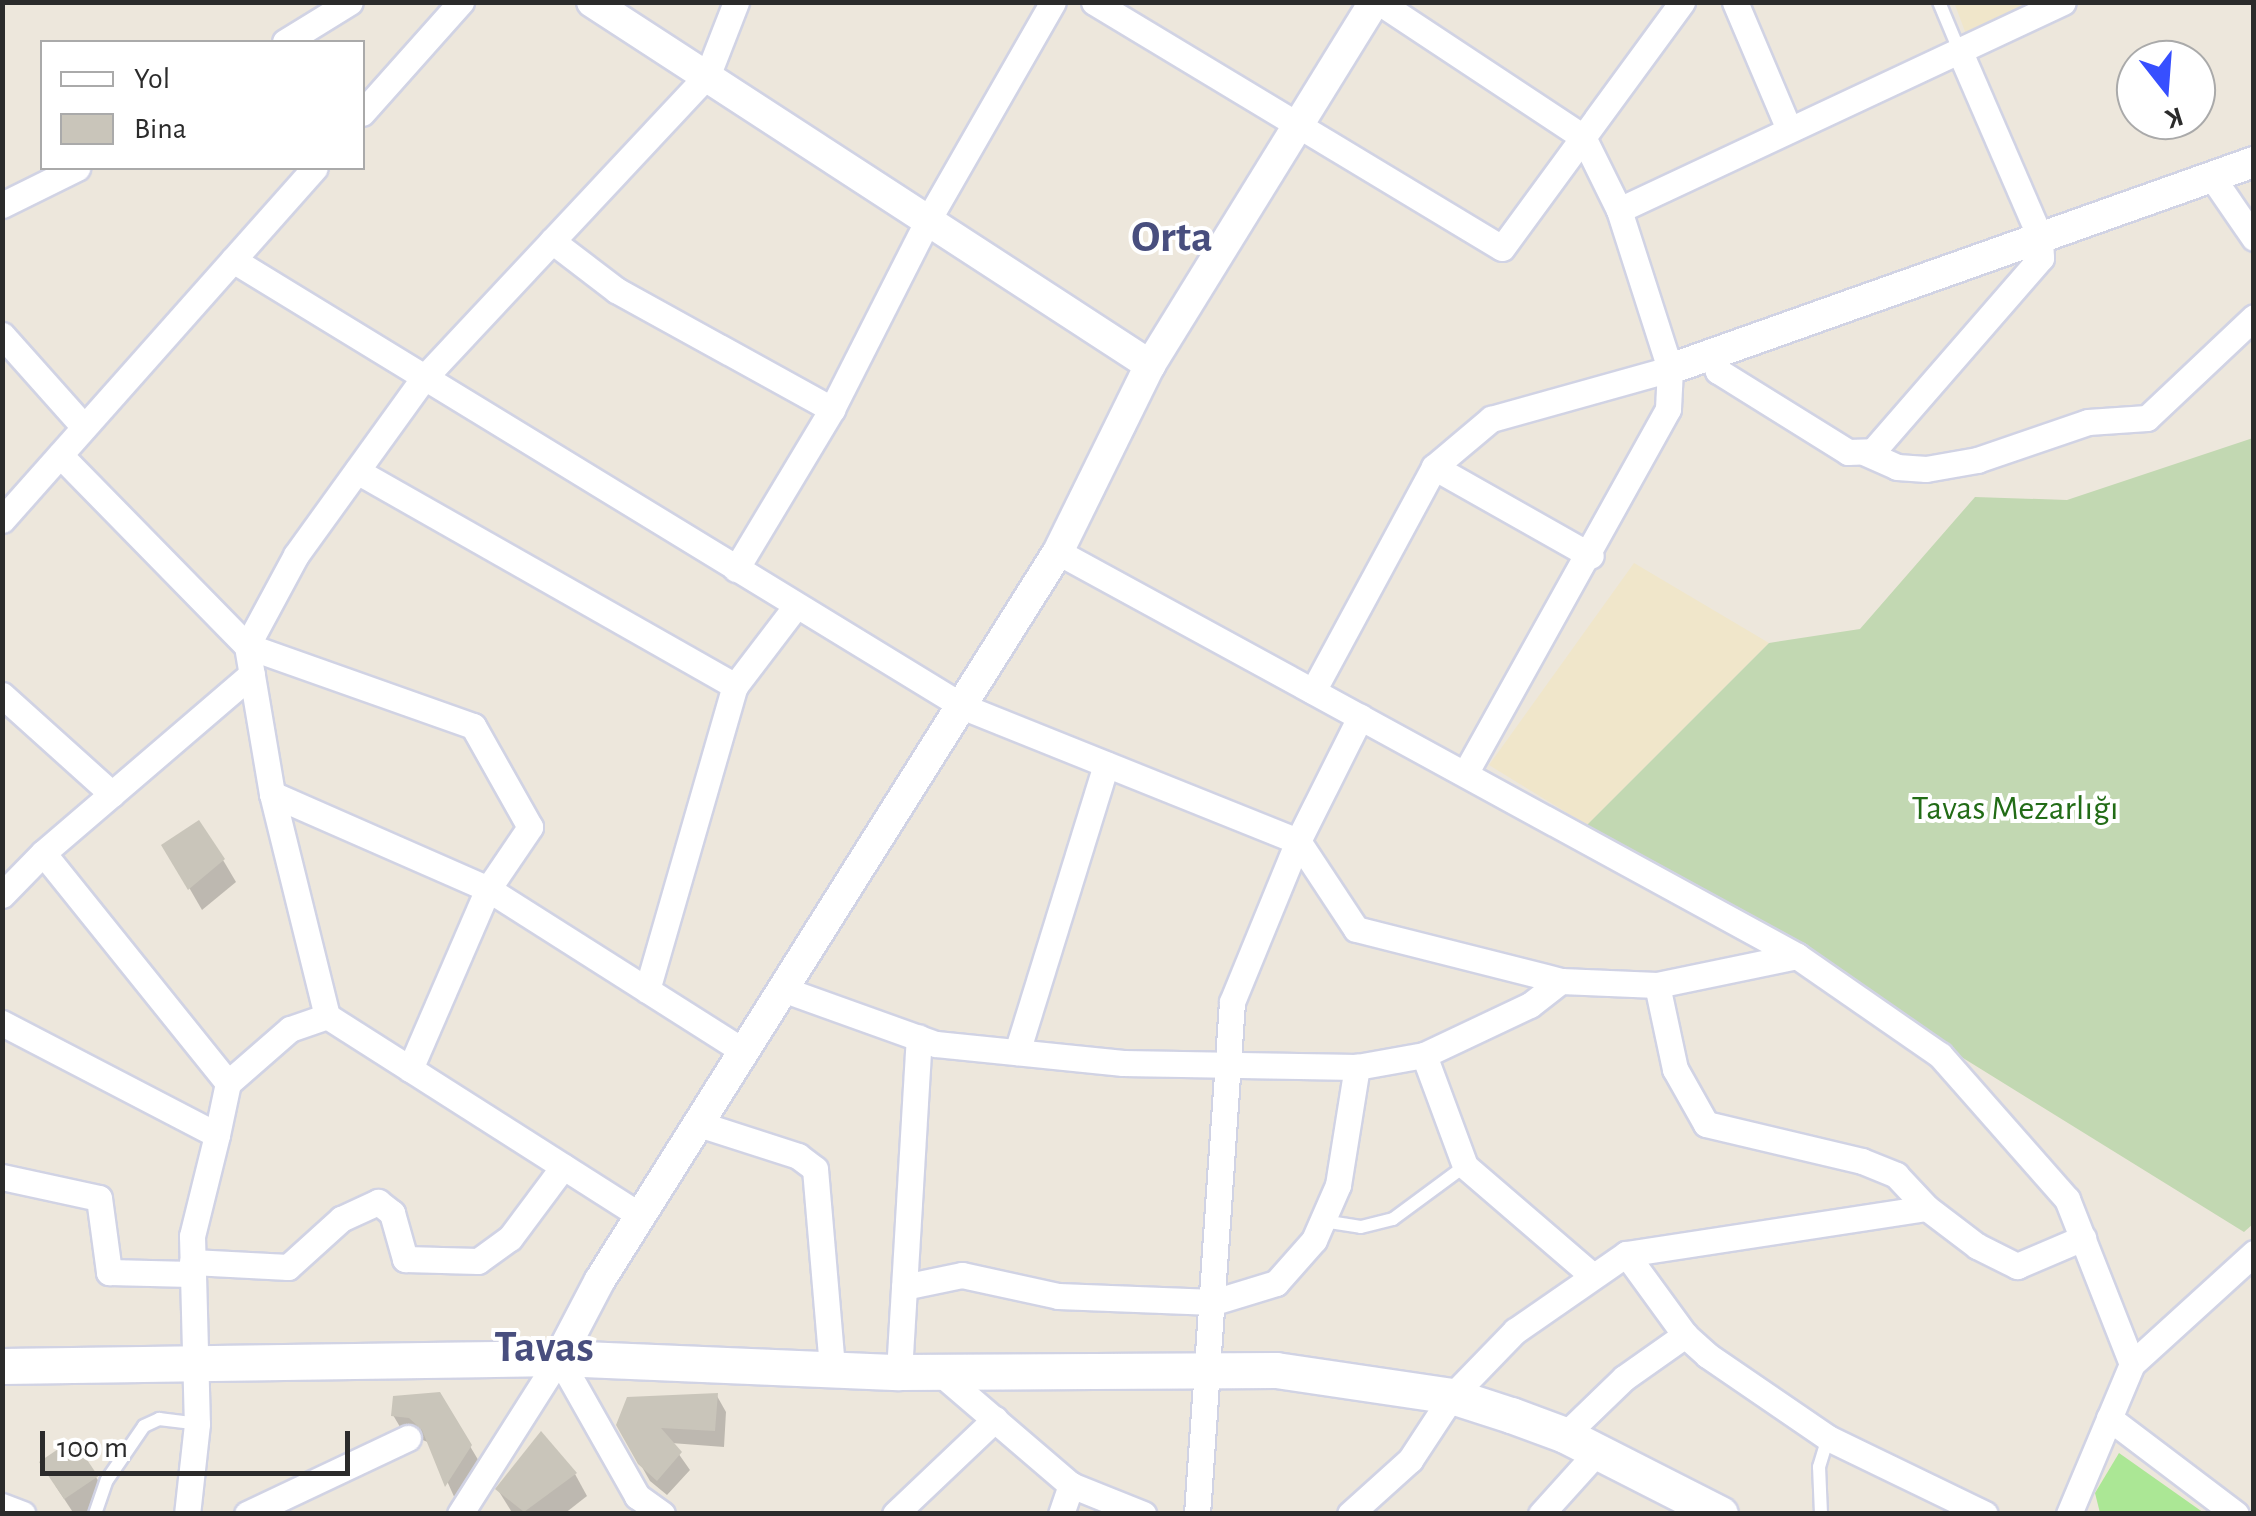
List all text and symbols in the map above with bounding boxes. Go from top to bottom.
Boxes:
legend [40,40,365,170]
north arrow [2116,40,2216,140]
text: Yol [134,64,170,94]
text: K [2162,101,2186,133]
text: Bina [134,114,187,144]
district label: Orta [1131,211,1213,265]
park label: Tavas Mezarlığı [1912,788,2118,830]
district label: Tavas [494,1321,594,1375]
scale bar [45,1411,355,1473]
text: 100 m [57,1433,128,1463]

